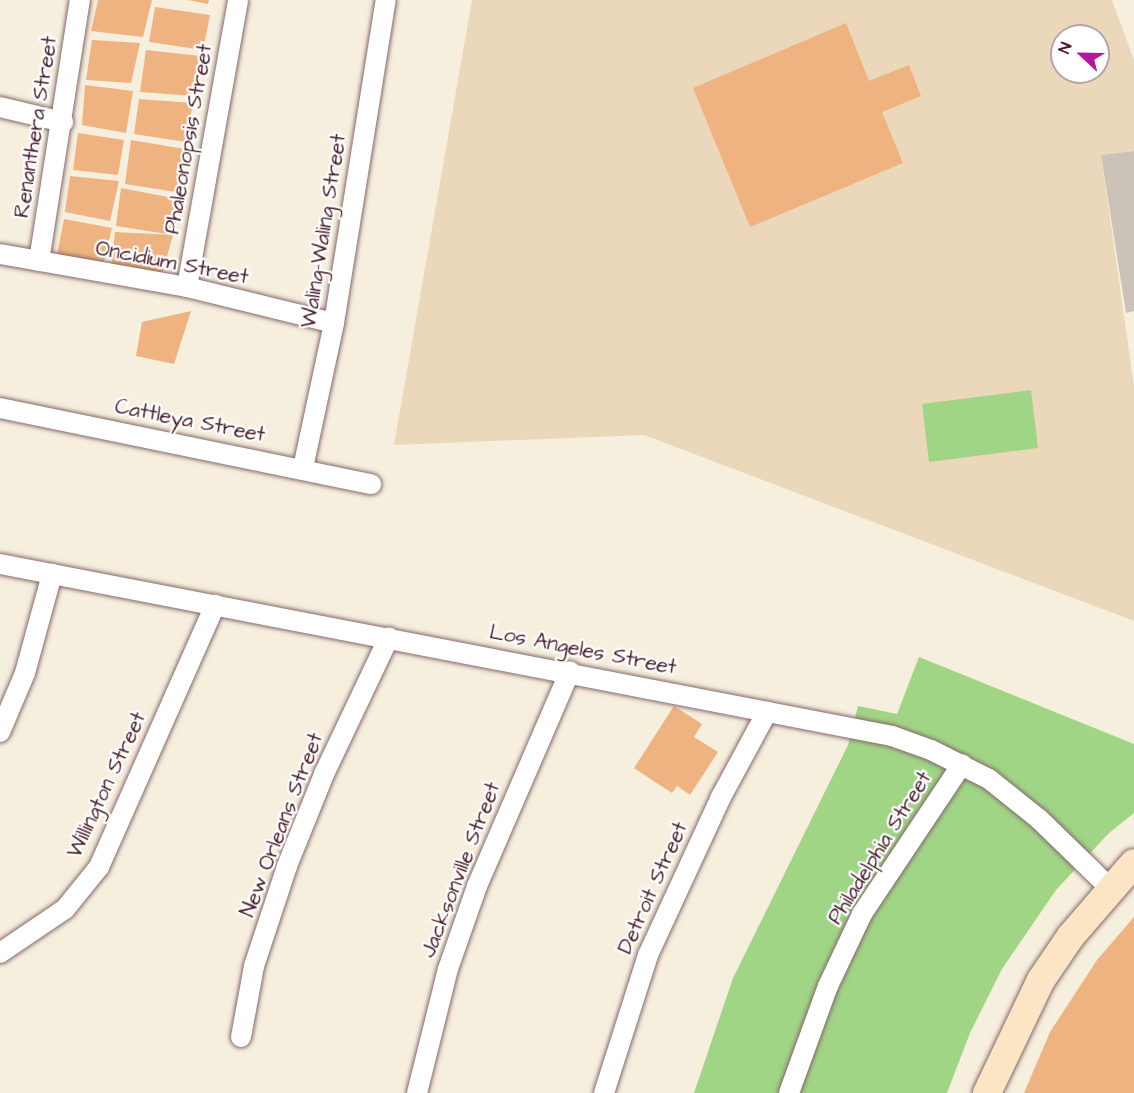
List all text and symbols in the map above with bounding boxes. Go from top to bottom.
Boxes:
north arrow [1050,24,1110,84]
street label: Renanthera Street [9,34,63,220]
text: N [1053,39,1077,57]
street label: Phaleonopsis Street [160,42,218,236]
street label: Waling-Waling Street [296,132,352,330]
street label: Oncidium Street [93,236,251,290]
street label: Cattleya Street [113,394,267,448]
street label: Los Angeles Street [487,620,679,680]
street label: Willington Street [62,708,152,862]
street label: New Orleans Street [235,729,329,921]
street label: Philadelphia Street [823,767,937,929]
street label: Jacksonville Street [416,779,506,961]
street label: Detroit Street [613,818,693,958]

